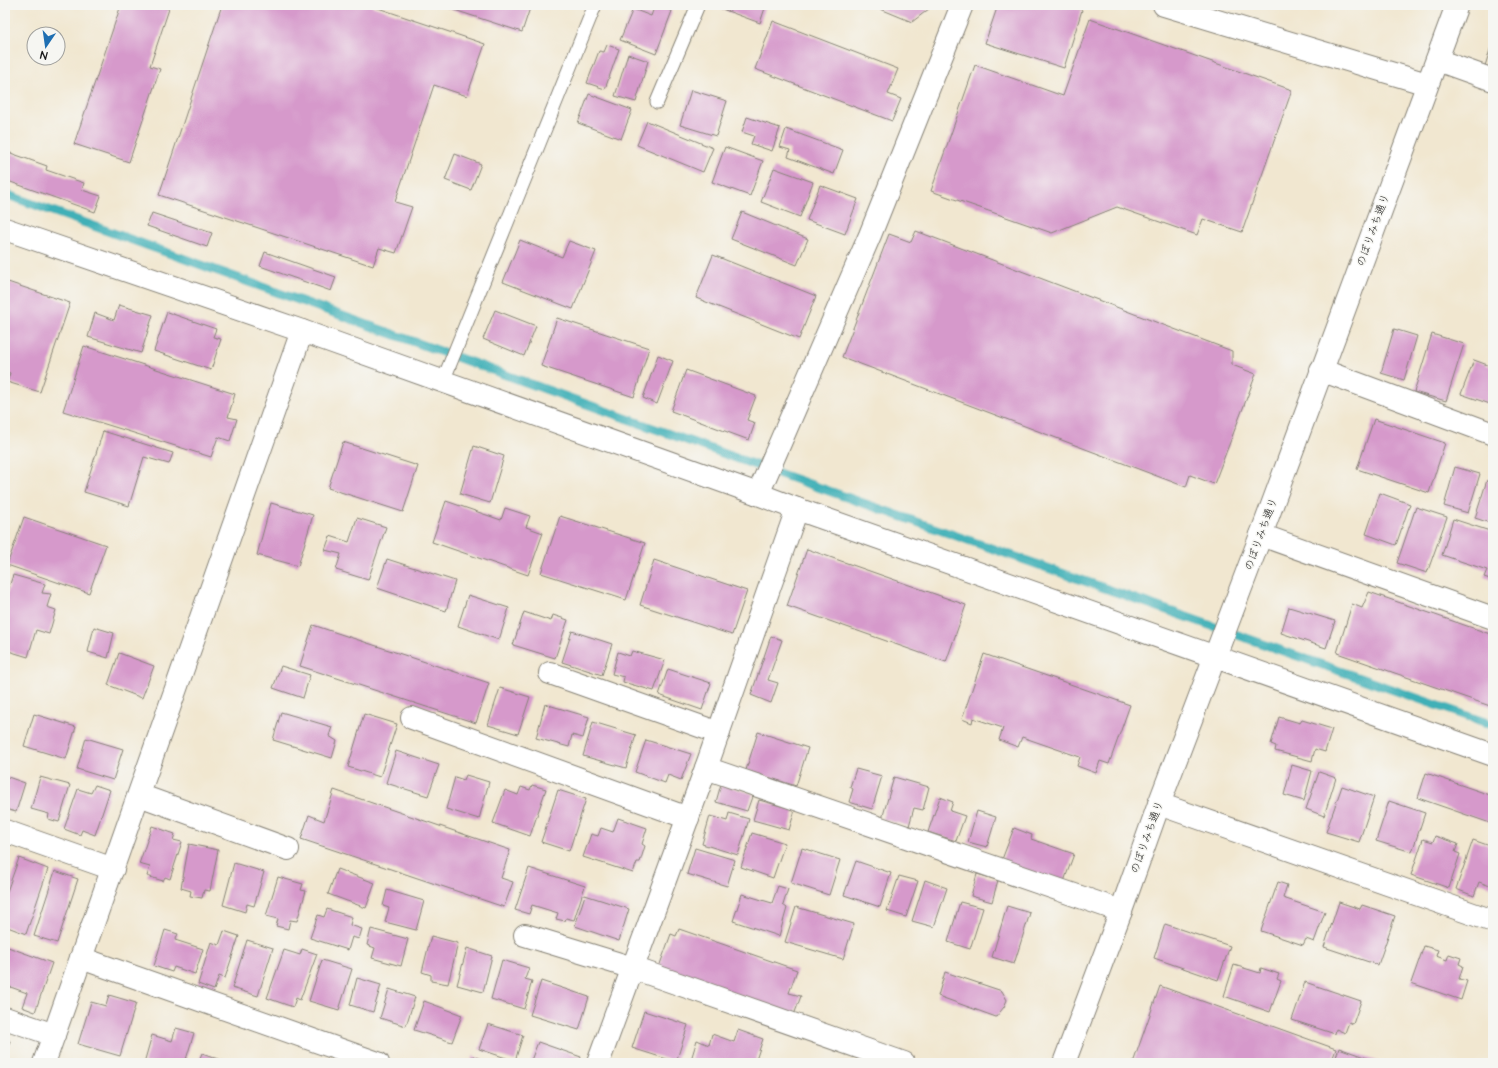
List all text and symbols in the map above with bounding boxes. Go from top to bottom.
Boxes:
north arrow [26,26,66,66]
text: N [39,47,49,63]
street label: のぼりみち通り [1353,191,1393,269]
street label: のぼりみち通り [1241,495,1281,573]
street label: のぼりみち通り [1127,798,1167,876]

